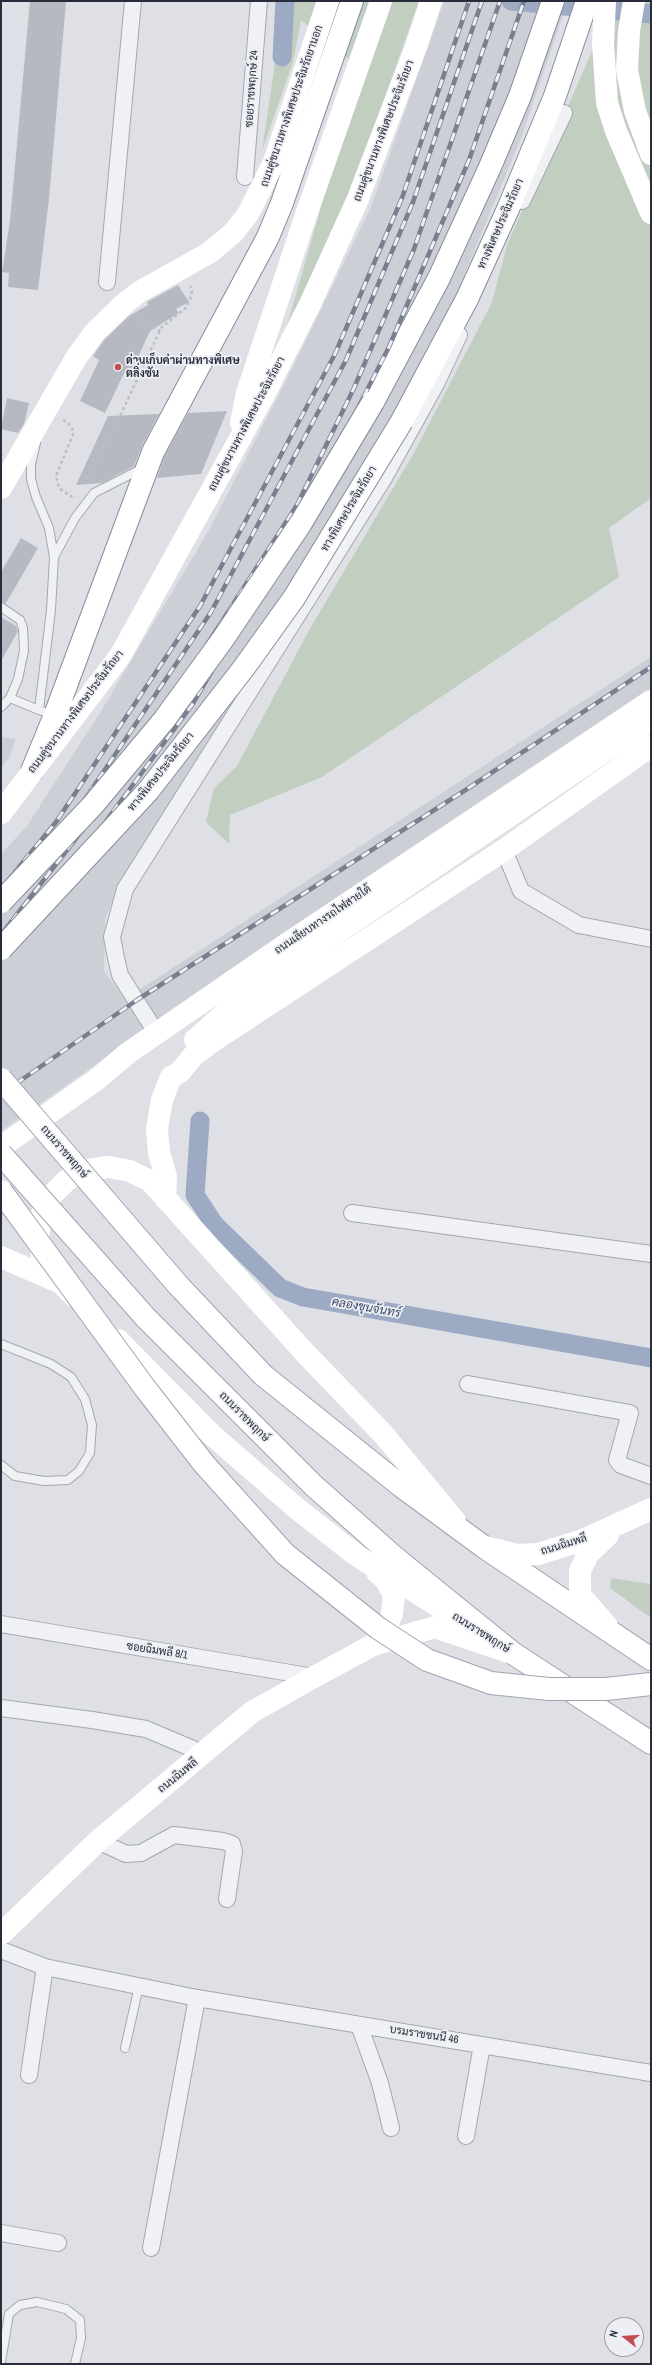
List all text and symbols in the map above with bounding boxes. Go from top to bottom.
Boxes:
street label: ถนนคู่ขนานทางพิเศษประจิมรัถยานอก [258,23,326,189]
street label: ซอยราชพฤกษ์ 24 [243,50,261,128]
street label: ถนนคู่ขนานทางพิเศษประจิมรัถยา [351,58,417,204]
street label: ทางพิเศษประจิมรัถยา [475,177,527,271]
place label: ด่านเก็บค่าผ่านทางพิเศษ ตลิ่งชัน [126,354,240,380]
street label: ถนนคู่ขนานทางพิเศษประจิมรัถยา [206,354,288,494]
marker: ด่านเก็บค่าผ่านทางพิเศษ ตลิ่งชัน [113,362,123,372]
street label: ทางพิเศษประจิมรัถยา [318,464,380,554]
street label: ถนนคู่ขนานทางพิเศษประจิมรัถยา [25,648,127,776]
street label: ทางพิเศษประจิมรัถยา [125,730,197,814]
street label: ถนนเลียบทางรถไฟสายใต้ [272,883,374,957]
street label: ถนนราชพฤกษ์ [37,1123,91,1181]
water label: คลองขุนจันทร์ [331,1295,401,1321]
street label: ถนนราชพฤกษ์ [216,1389,272,1445]
street label: ถนนฉิมพลี [539,1532,589,1558]
street label: ถนนราชพฤกษ์ [450,1610,512,1656]
street label: ซอยฉิมพลี 8/1 [125,1640,189,1662]
street label: ถนนฉิมพลี [155,1756,201,1796]
street label: บรมราชชนนี 46 [389,2023,459,2047]
north arrow [604,2317,644,2357]
text: N [606,2329,621,2339]

